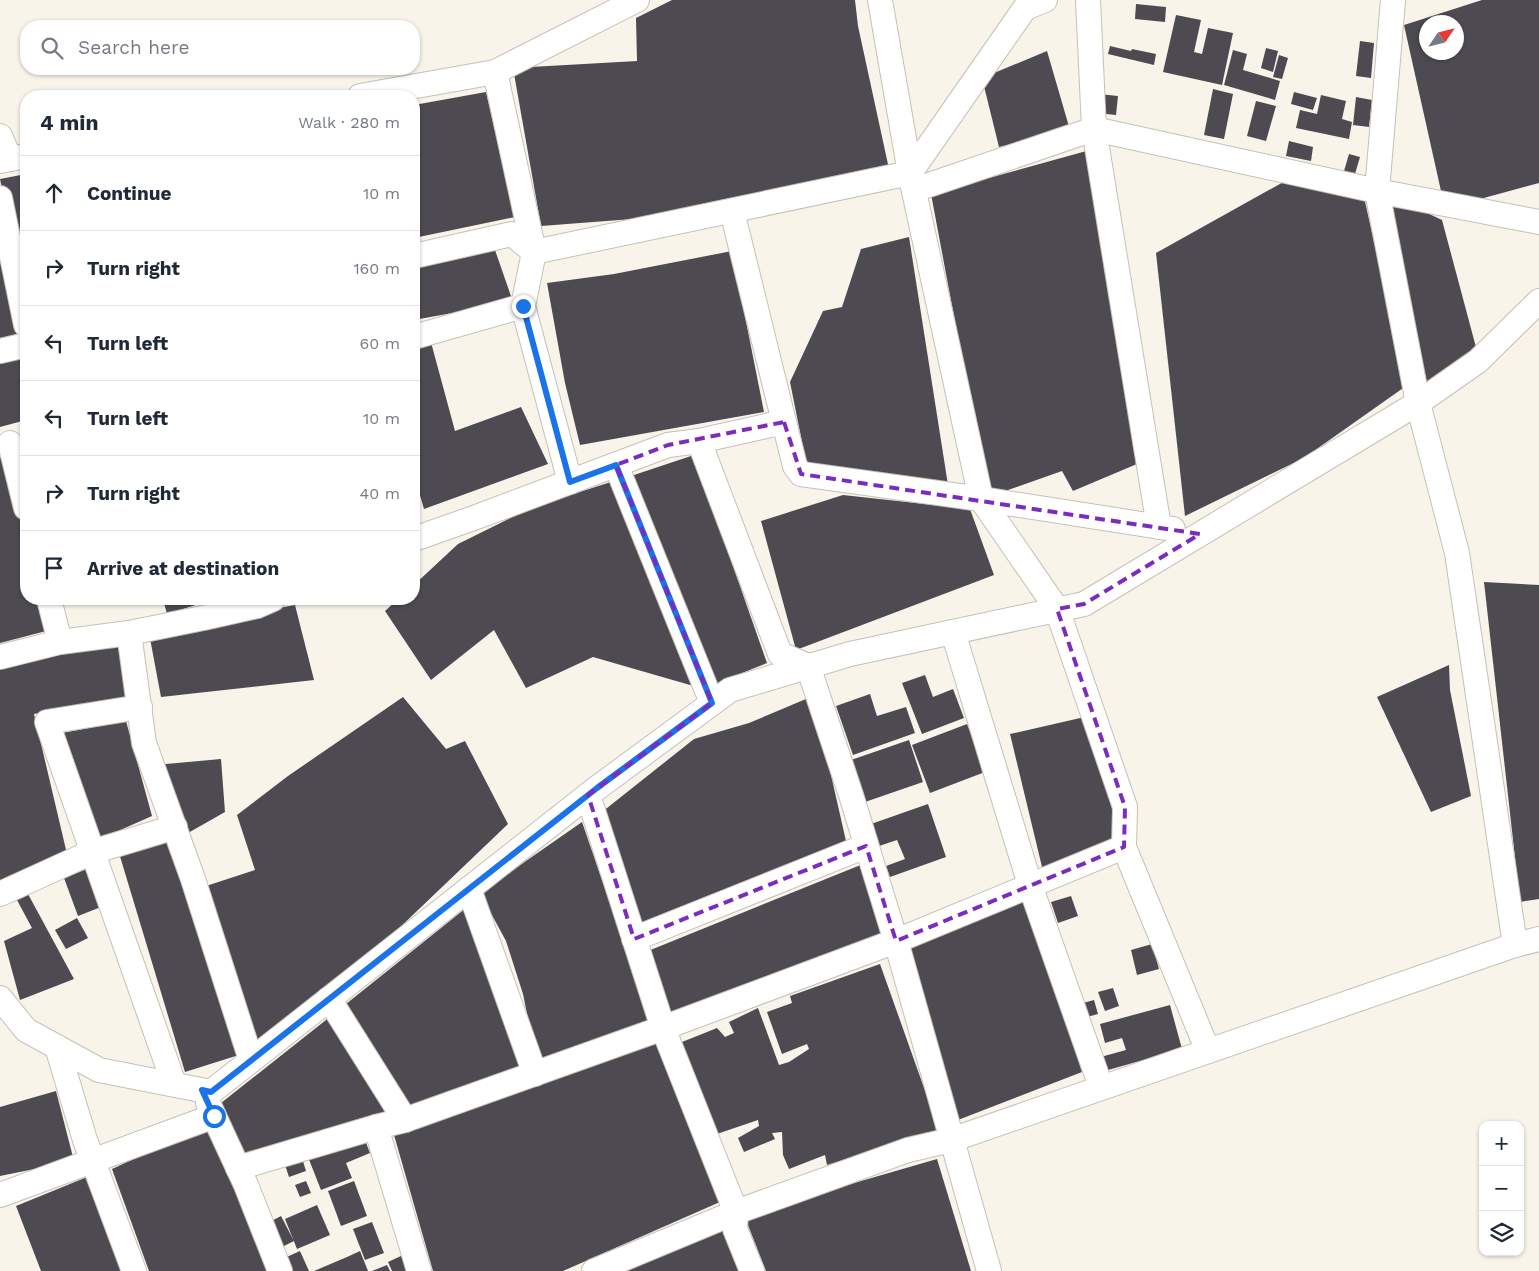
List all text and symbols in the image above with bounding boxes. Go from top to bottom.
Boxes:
north arrow [1419,15,1464,60]
search box [20,20,420,75]
icon: search [38,34,66,62]
text: Search here [78,36,189,59]
text: 4 min [40,110,98,135]
text: Walk · 280 m [298,113,400,132]
icon: ahead [40,179,68,207]
text: Continue [87,182,171,205]
text: 10 m [363,184,400,203]
icon: right [40,254,68,282]
text: Turn right [87,257,180,280]
text: 160 m [353,259,400,278]
route end [512,295,535,318]
icon: left [40,329,68,357]
text: Turn left [87,332,168,355]
text: 60 m [360,334,400,353]
icon: left [40,404,68,432]
text: Turn left [87,407,168,430]
text: 10 m [363,409,400,428]
icon: right [40,479,68,507]
text: Turn right [87,482,180,505]
text: 40 m [360,484,400,503]
icon: arrive [40,554,68,582]
text: Arrive at destination [87,557,279,580]
route start [203,1105,226,1128]
map controls [1479,1121,1524,1256]
button: + [1479,1121,1524,1166]
button: − [1479,1166,1524,1211]
button: layers [1479,1211,1524,1256]

